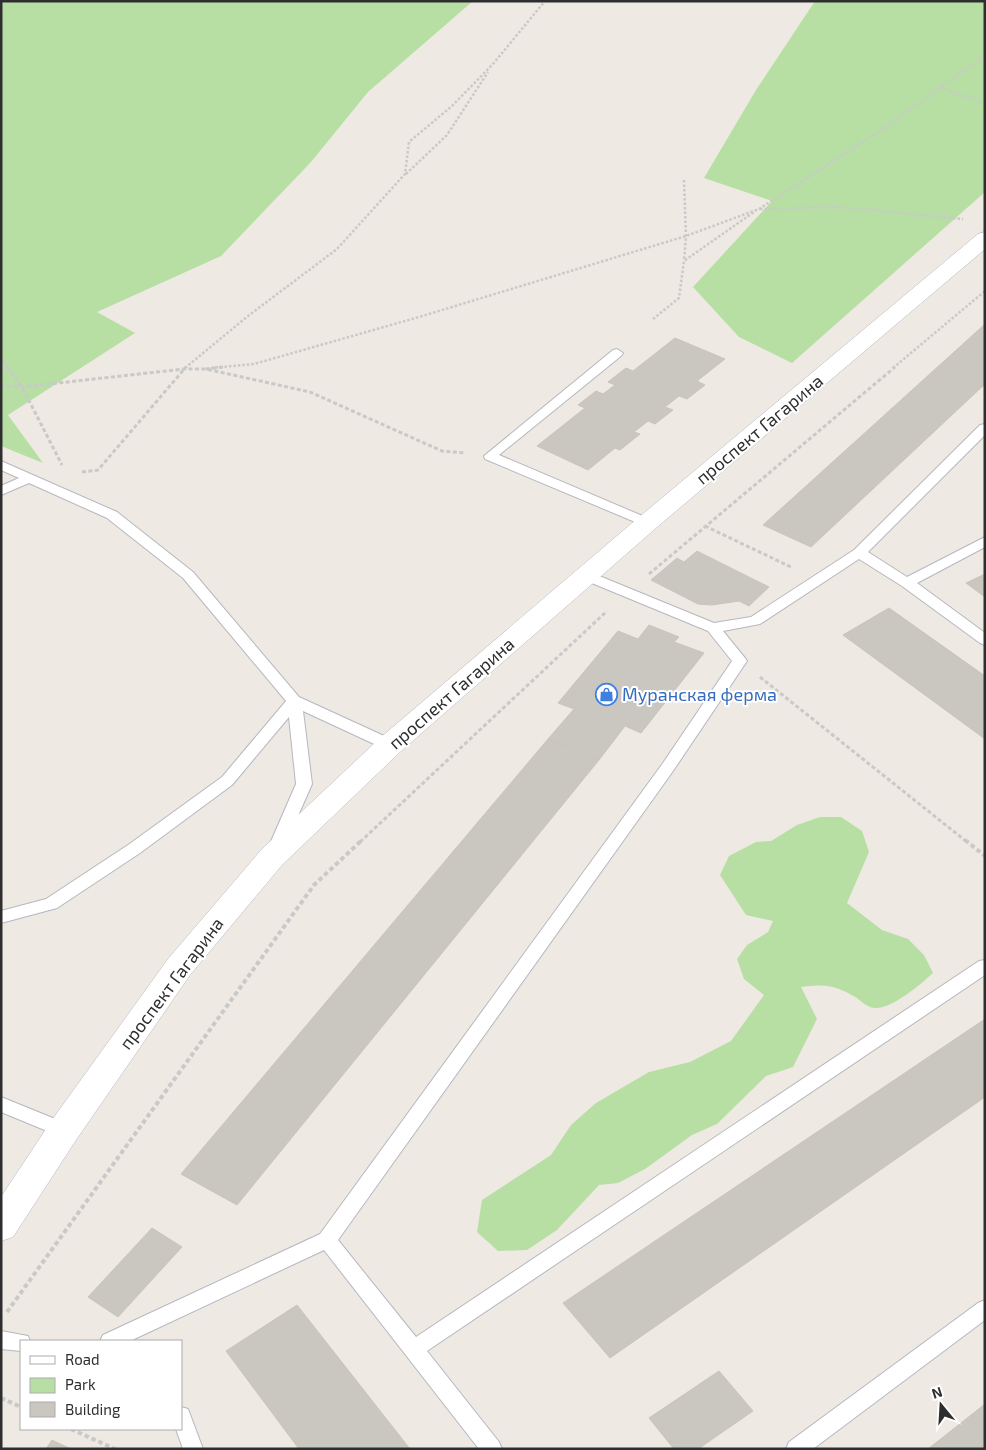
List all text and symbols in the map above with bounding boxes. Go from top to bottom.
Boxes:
street label: проспект Гагарина [691,369,827,489]
street label: проспект Гагарина [384,632,518,754]
shop icon: Муранская ферма [594,682,618,706]
place label: Муранская ферма [622,683,777,705]
street label: проспект Гагарина [114,913,228,1053]
legend [20,1340,182,1430]
text: Road [65,1350,100,1368]
text: Park [65,1375,96,1393]
north arrow [916,1380,966,1430]
text: N [929,1383,944,1402]
text: Building [65,1400,121,1418]

